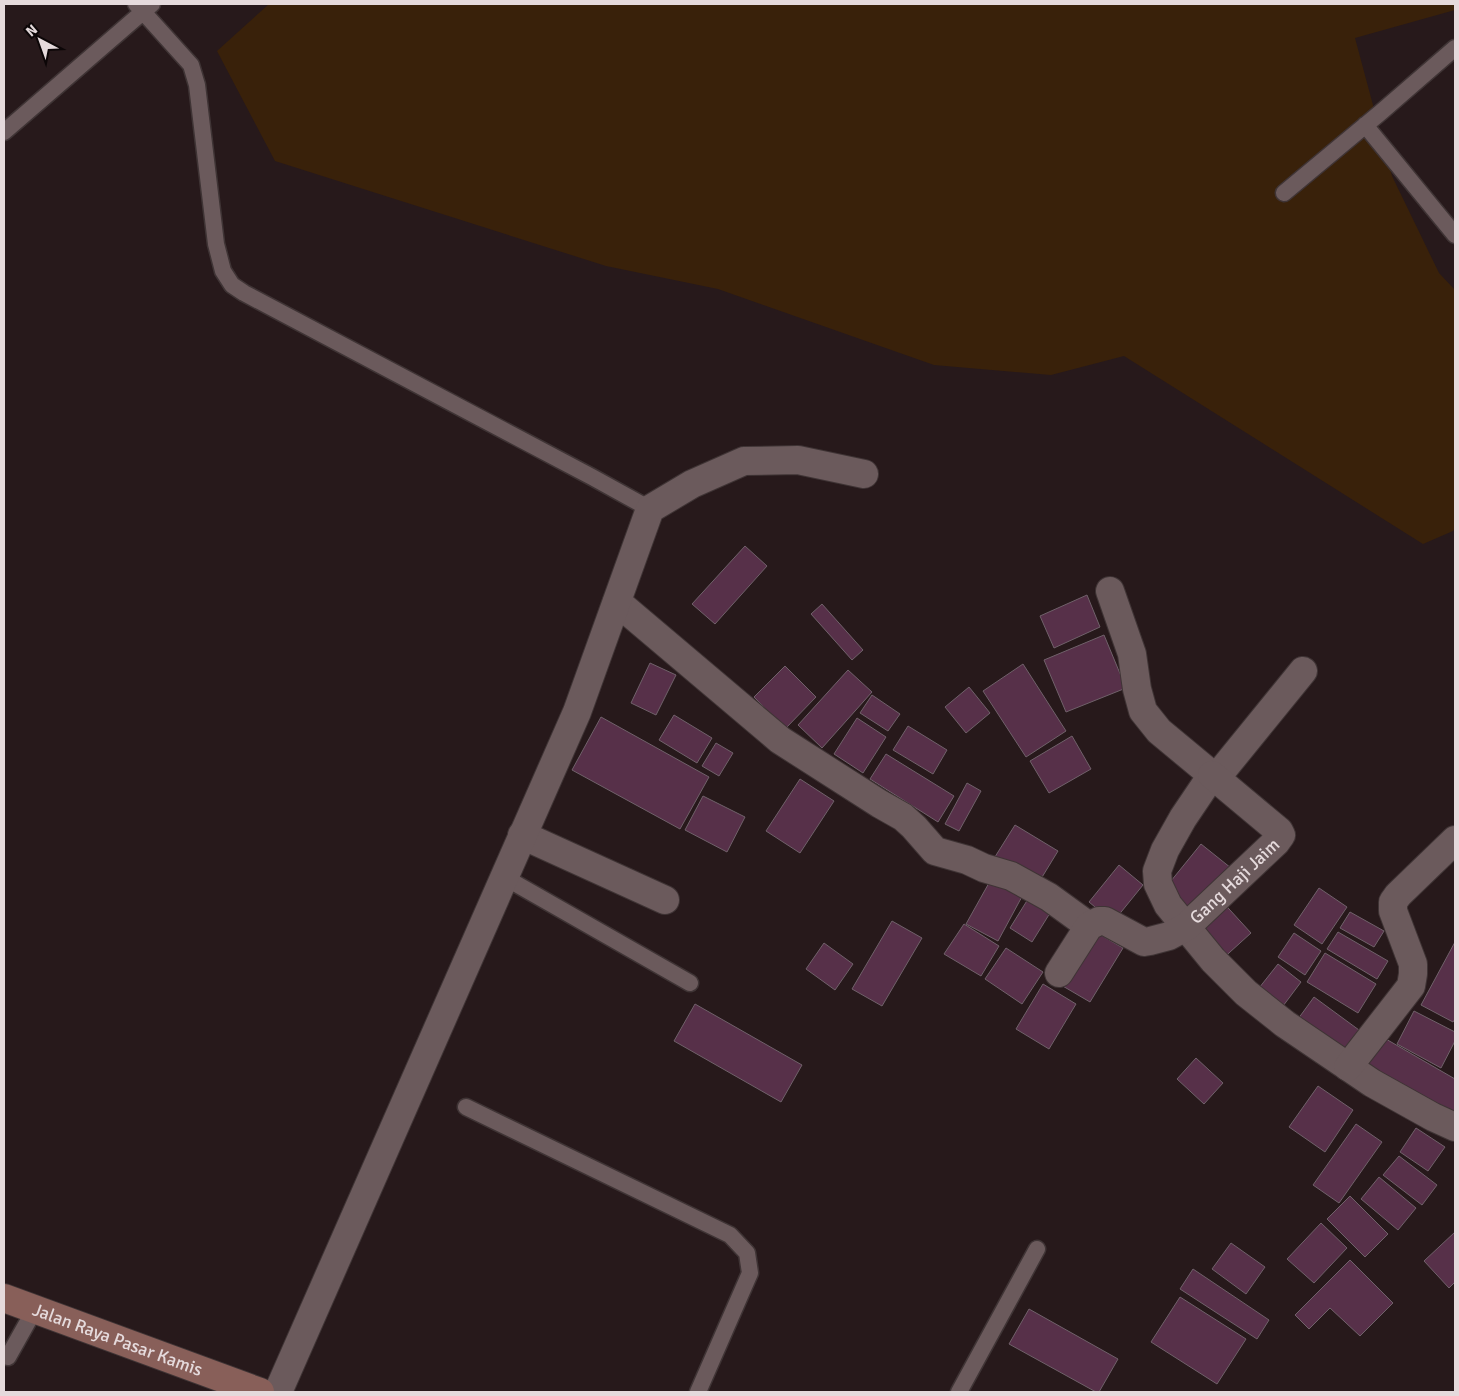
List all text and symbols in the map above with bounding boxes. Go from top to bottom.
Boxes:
north arrow [15,15,65,65]
text: N [23,21,41,40]
street label: Gang Haji Jaim [1185,834,1284,929]
street label: Jalan Raya Pasar Kamis [30,1298,206,1381]

